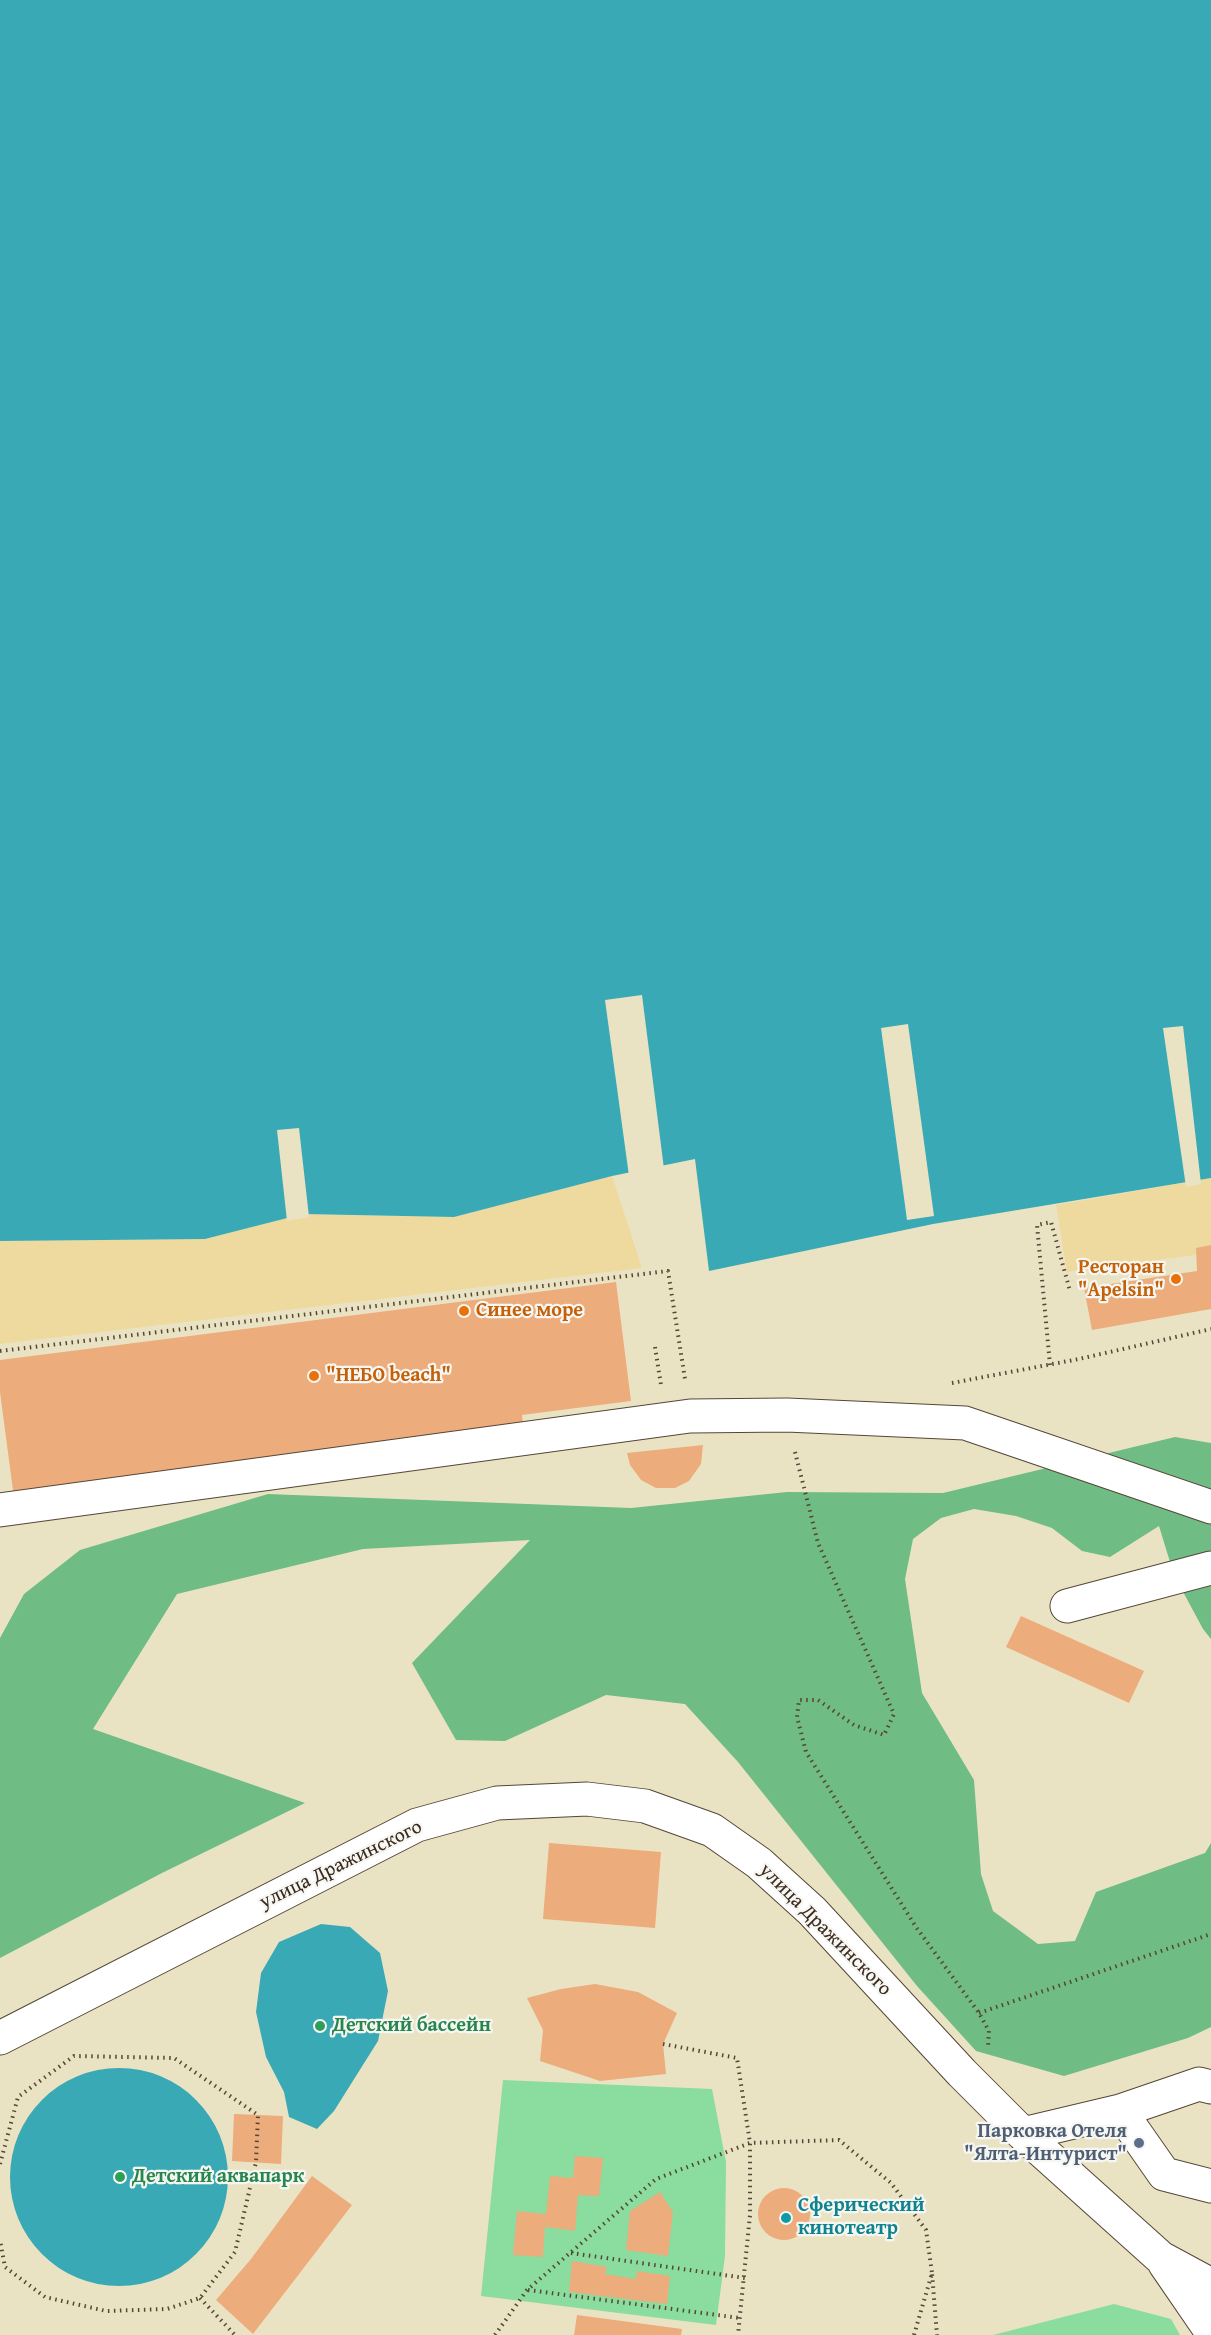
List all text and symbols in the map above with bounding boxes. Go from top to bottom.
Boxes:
place label: Ресторан "Apelsin" [1078,1256,1164,1303]
marker: Ресторан "Apelsin" [1169,1272,1183,1286]
place label: Синее море [476,1299,583,1323]
marker: Синее море [457,1304,471,1318]
place label: "НЕБО beach" [326,1364,451,1388]
marker: "НЕБО beach" [307,1369,321,1383]
street label: улица Дражинского [256,1815,426,1915]
street label: улица Дражинского [754,1859,896,2001]
place label: Детский бассейн [332,2014,491,2038]
marker: Детский бассейн [313,2019,327,2033]
place label: Парковка Отеля "Ялта-Интурист" [964,2120,1127,2167]
marker: Парковка Отеля "Ялта-Интурист" [1132,2136,1146,2150]
place label: Детский аквапарк [132,2165,304,2189]
marker: Детский аквапарк [113,2170,127,2184]
place label: Сферический кинотеатр [798,2194,925,2241]
marker: Сферический кинотеатр [779,2211,793,2225]

